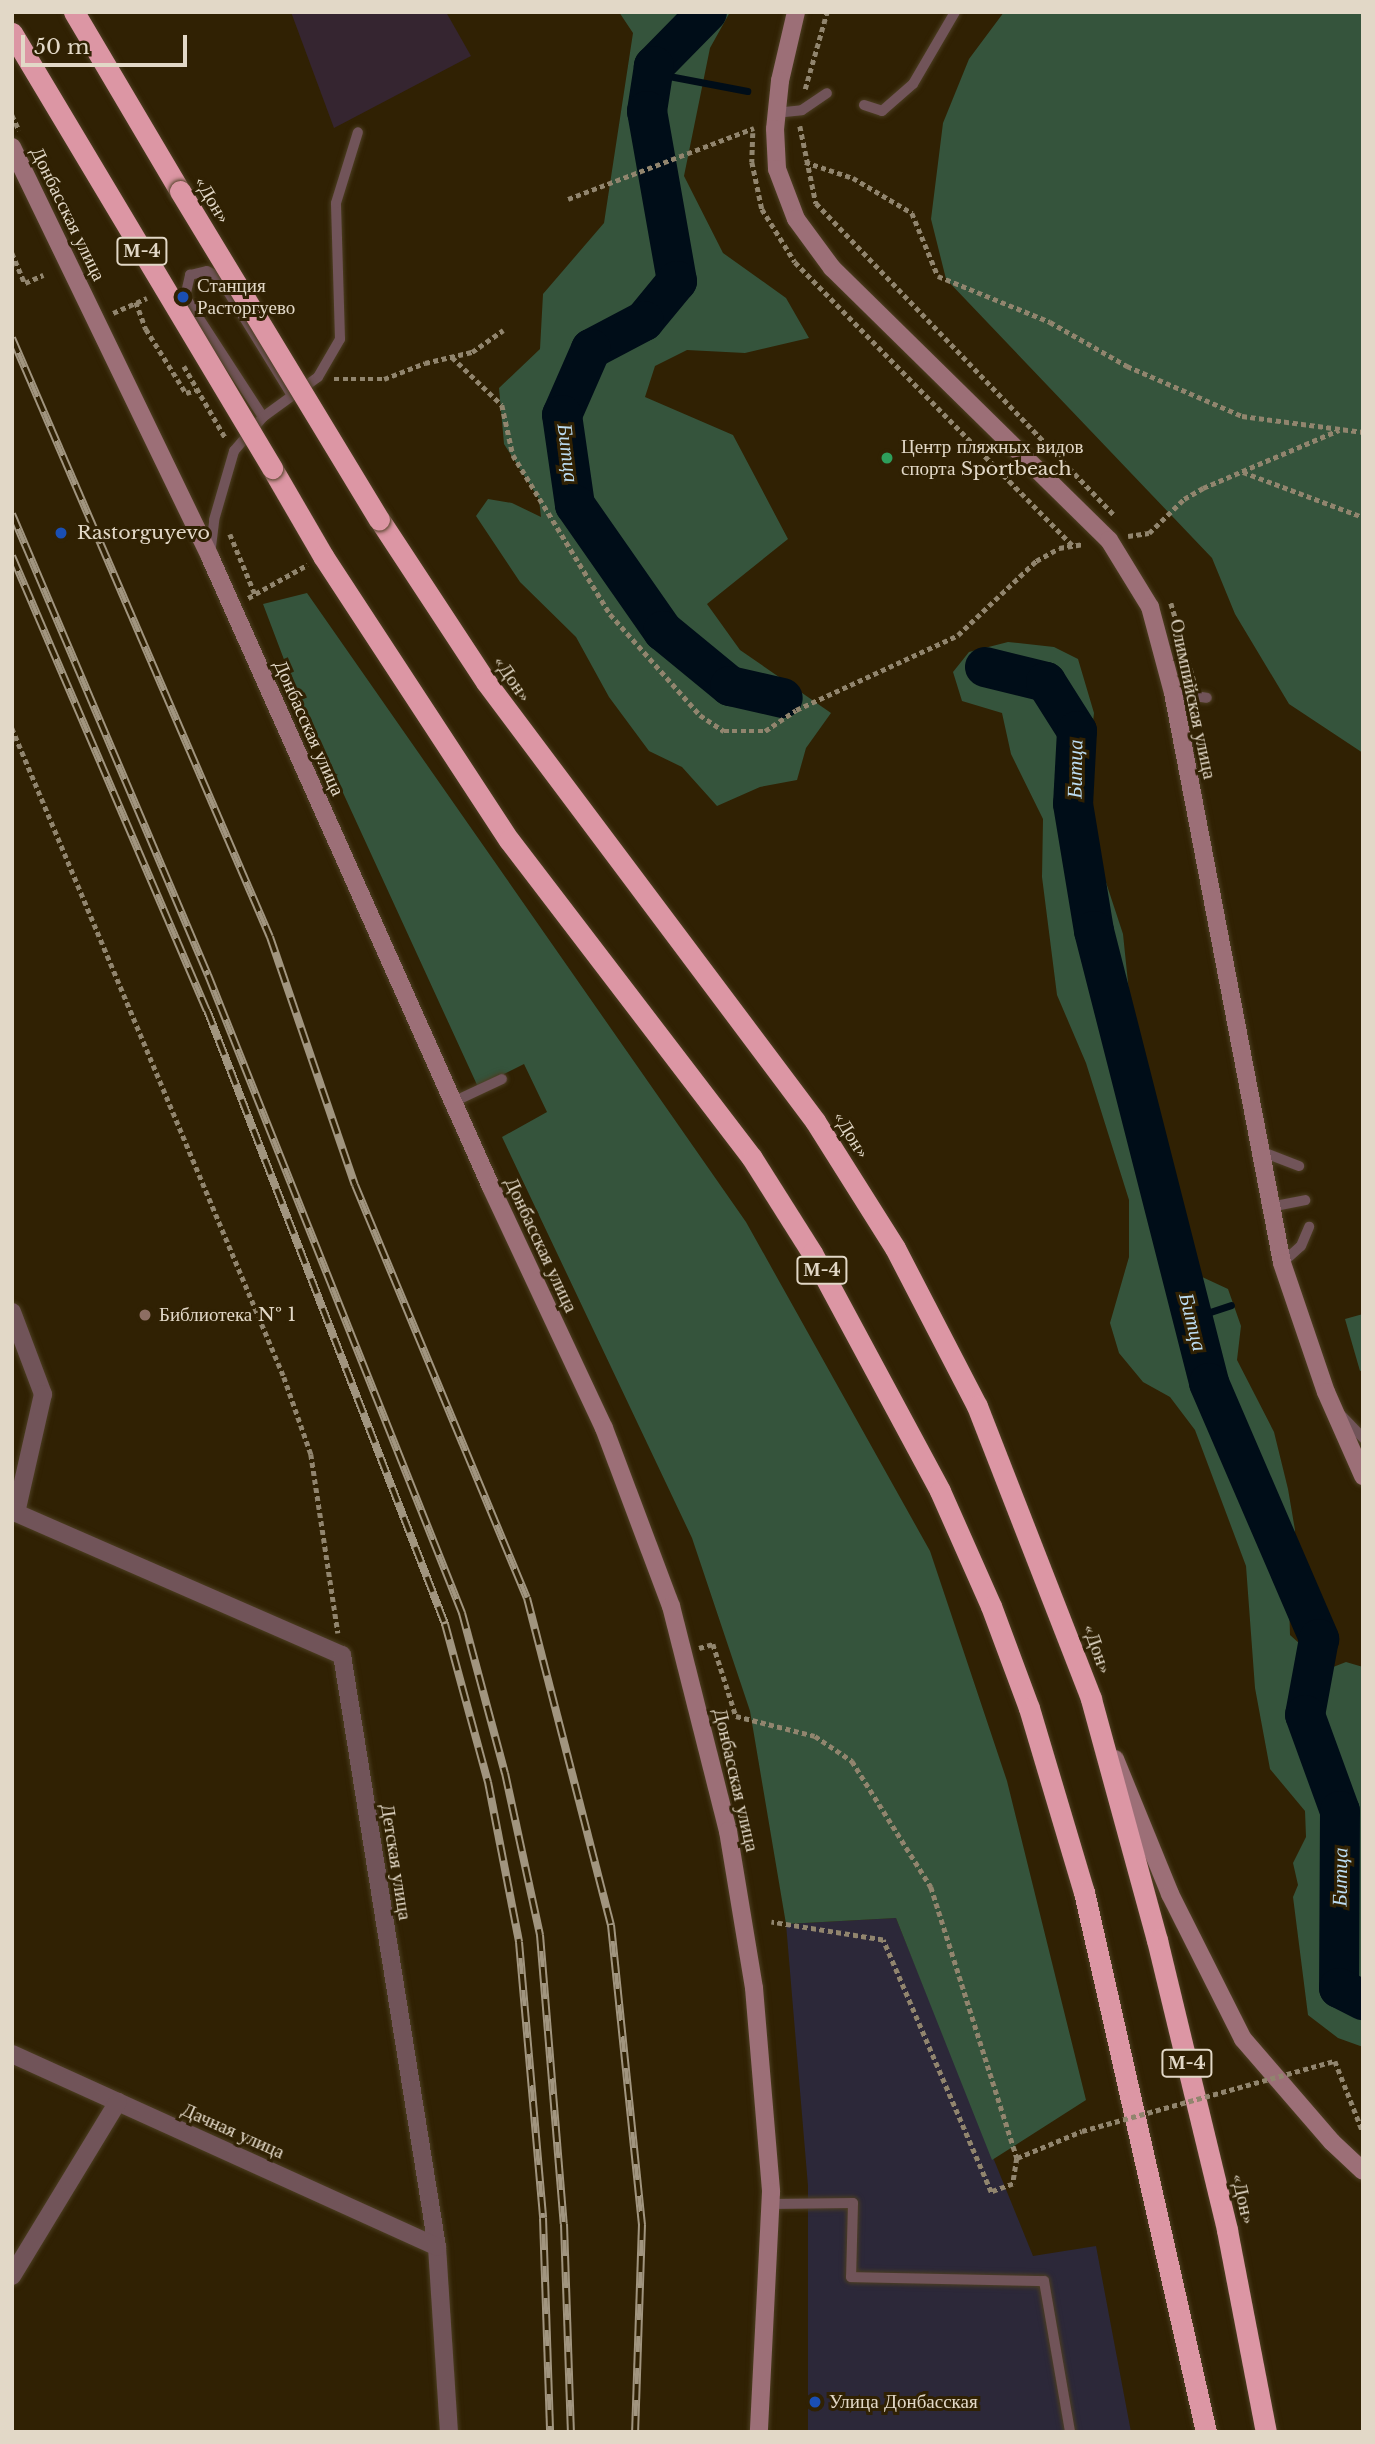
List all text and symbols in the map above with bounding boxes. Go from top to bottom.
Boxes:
scale bar [24,21,191,65]
text: 50 m [34,34,89,60]
street label: Донбасская улица [26,143,110,285]
street label: «Дон» [189,172,235,228]
road number: М-4 [116,236,168,265]
place label: Станция Расторгуево [197,275,295,319]
marker: Станция Расторгуево [175,289,191,305]
water label: Битца [552,422,584,484]
place label: Центр пляжных видов спорта Sportbeach [901,436,1083,480]
marker: Центр пляжных видов спорта Sportbeach [879,450,895,466]
place label: Rastorguyevo [77,522,210,544]
marker: Rastorguyevo [51,523,71,543]
street label: Олимпийская улица [1165,617,1221,781]
street label: «Дон» [488,651,536,707]
street label: Донбасская улица [269,657,349,799]
water label: Битца [1062,739,1088,799]
street label: «Дон» [828,1107,874,1163]
street label: Донбасская улица [500,1174,582,1316]
road number: М-4 [796,1255,848,1284]
water label: Битца [1174,1290,1212,1354]
place label: Библиотека № 1 [159,1304,296,1326]
marker: Библиотека № 1 [137,1307,153,1323]
street label: «Дон» [1078,1621,1116,1677]
street label: Донбасская улица [708,1706,764,1854]
street label: Детская улица [376,1802,416,1922]
water label: Битца [1327,1847,1353,1907]
road number: М-4 [1161,2048,1213,2078]
street label: Дачная улица [178,2098,288,2164]
street label: «Дон» [1226,2171,1260,2227]
place label: Улица Донбасская [829,2391,978,2413]
marker: Улица Донбасская [807,2394,823,2410]

